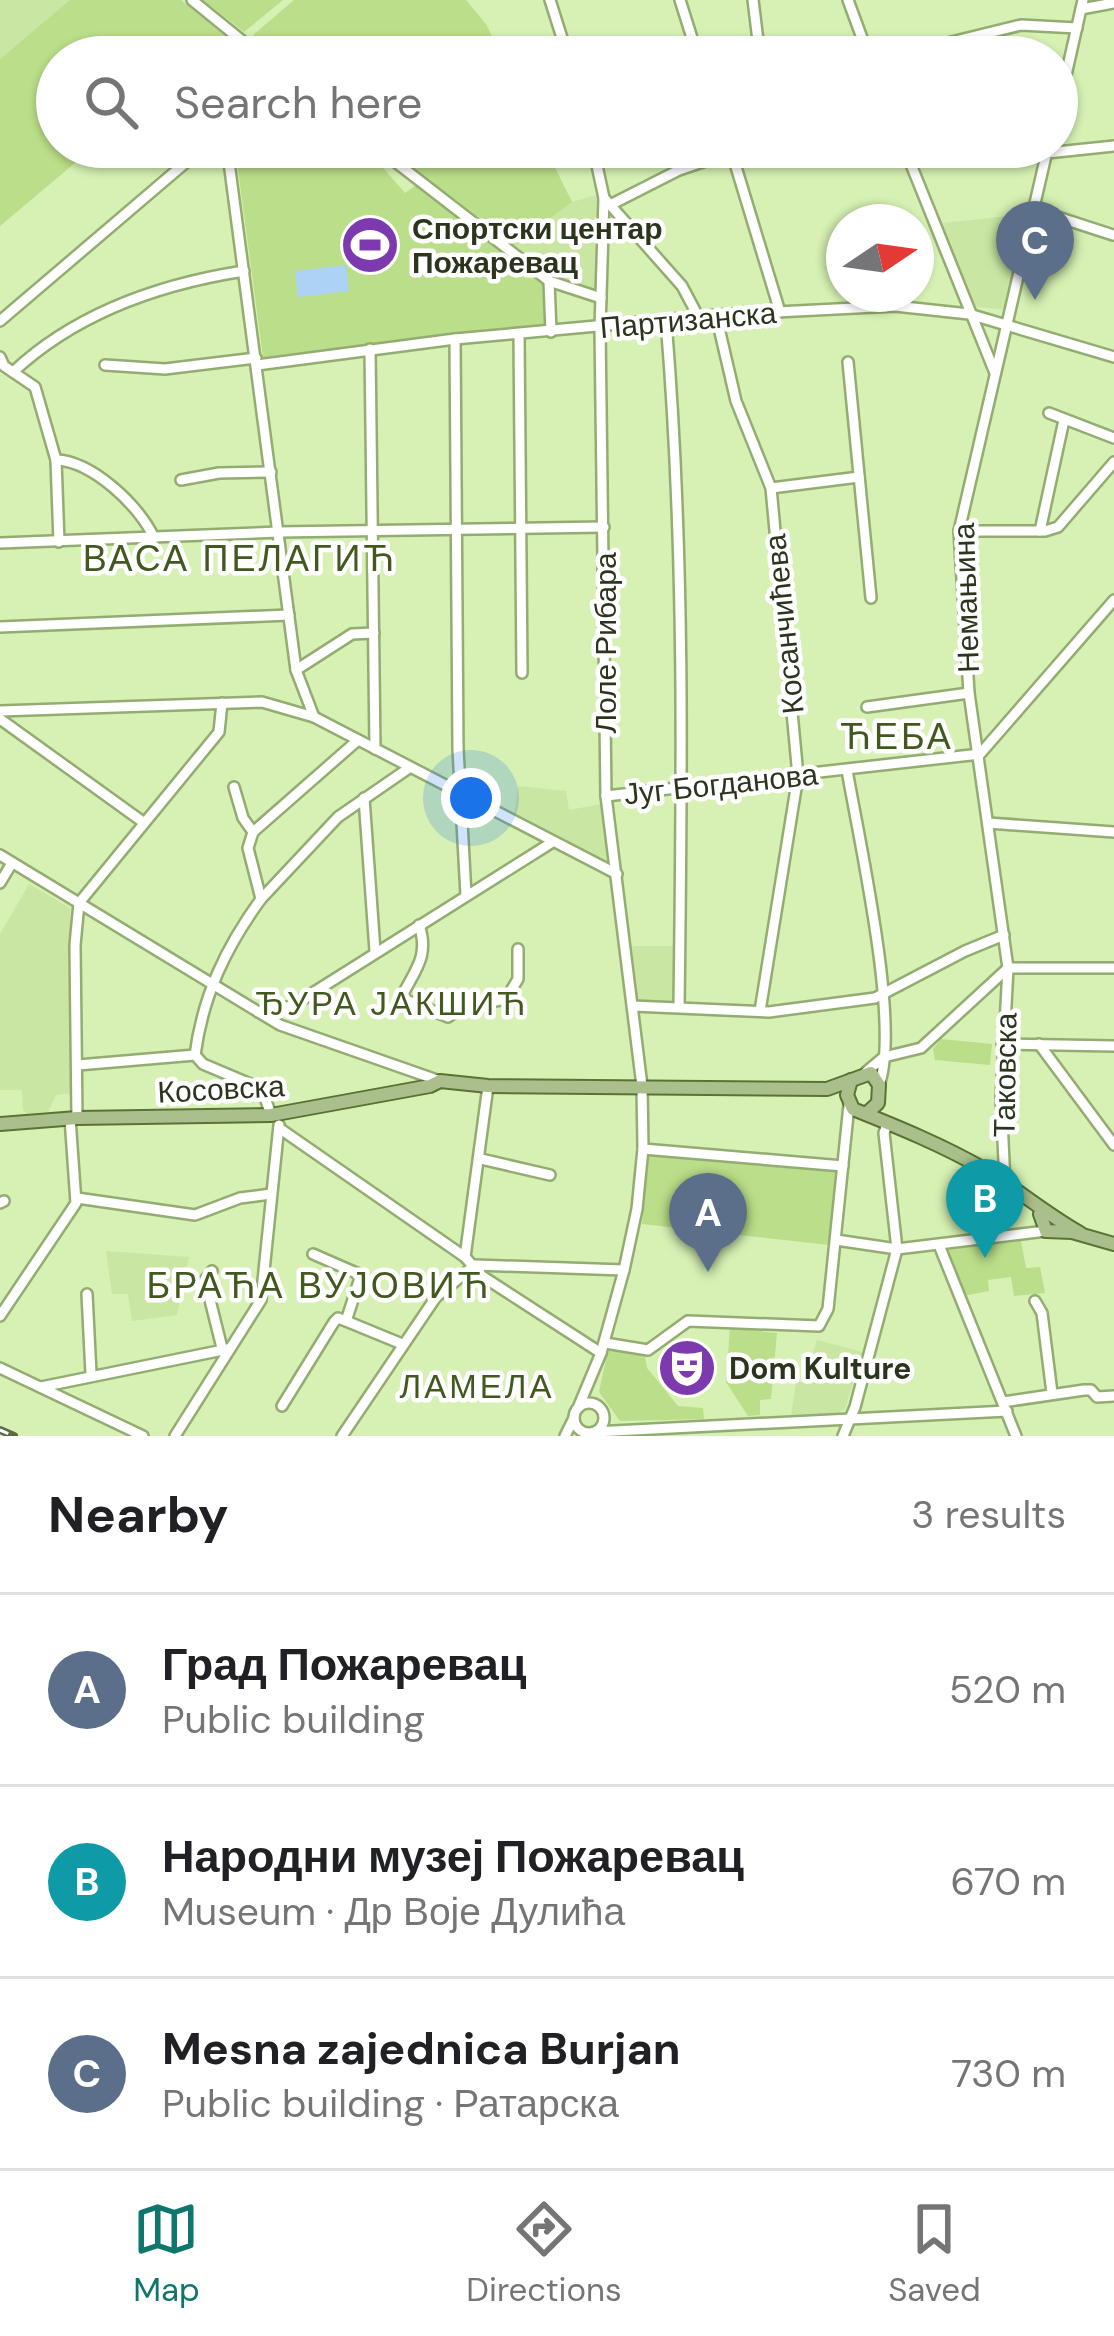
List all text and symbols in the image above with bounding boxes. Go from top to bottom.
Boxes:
search box [36,36,1078,168]
icon: search [78,69,144,135]
text: Search here [174,73,422,132]
pin: C [996,201,1074,300]
north arrow [826,204,934,312]
place label: Спортски центар Пожаревац [412,209,662,282]
sports icon: Спортски центар Пожаревац [339,214,401,276]
street label: Партизанска [598,293,778,347]
street label: Немањина [944,522,988,674]
street label: Косанчићева [755,532,813,716]
district label: ВАСА ПЕЛАГИЋ [83,535,397,582]
street label: Лоле Рибара [586,552,625,734]
district label: ЋЕБА [840,713,954,760]
street label: Југ Богданова [622,754,820,814]
your location [441,768,501,828]
district label: ЂУРА ЈАКШИЋ [256,982,528,1025]
street label: Таковска [984,1012,1026,1138]
street label: Косовска [156,1066,286,1112]
pin: B [946,1159,1024,1258]
pin: A [669,1173,747,1272]
district label: БРАЋА ВУЈОВИЋ [147,1262,491,1309]
theatre icon: Dom Kulture [656,1337,718,1399]
place label: Dom Kulture [729,1349,911,1388]
district label: ЛАМЕЛА [400,1365,554,1408]
text: Nearby [48,1481,229,1548]
text: 3 results [911,1489,1066,1540]
text: Град Пожаревац [162,1635,526,1694]
text: A [73,1664,101,1715]
text: 520 m [949,1664,1066,1715]
text: Public building [162,1694,425,1745]
text: Народни музеј Пожаревац [162,1827,744,1886]
text: B [75,1856,99,1907]
text: 670 m [950,1856,1066,1907]
text: Museum · Др Воје Дулића [162,1886,625,1937]
text: Mesna zajednica Burjan [162,2019,681,2078]
text: C [73,2048,101,2099]
text: 730 m [951,2048,1066,2099]
text: Public building · Ратарска [162,2078,619,2129]
tab: Map [133,2196,200,2311]
tab: Directions [466,2196,622,2311]
tab: Saved [888,2196,981,2311]

